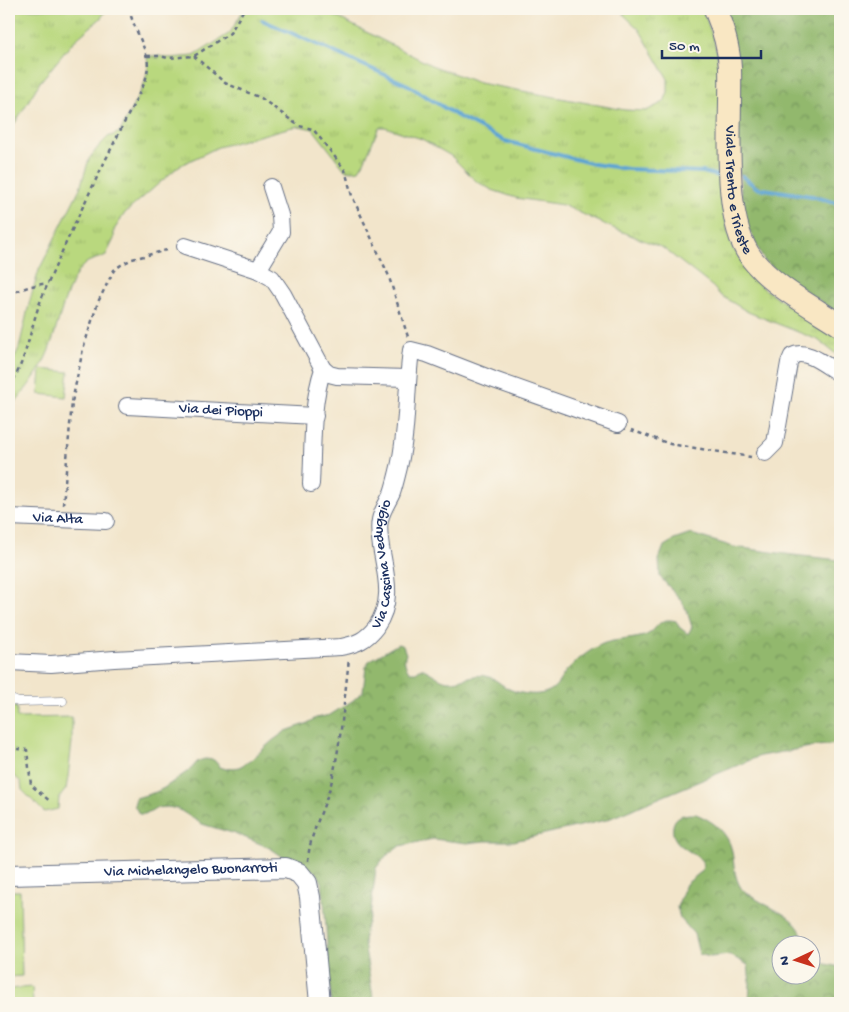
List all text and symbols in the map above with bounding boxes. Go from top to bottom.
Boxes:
scale bar [662,28,760,60]
text: 50 m [669,38,700,56]
street label: Viale Trento e Trieste [720,124,756,258]
street label: Via dei Pioppi [177,400,263,422]
street label: Via Cascina Veduggio [367,496,396,634]
street label: Via Alta [32,509,84,529]
street label: Via Michelangelo Buonarroti [103,859,278,882]
north arrow [772,934,822,984]
text: N [777,956,794,966]

